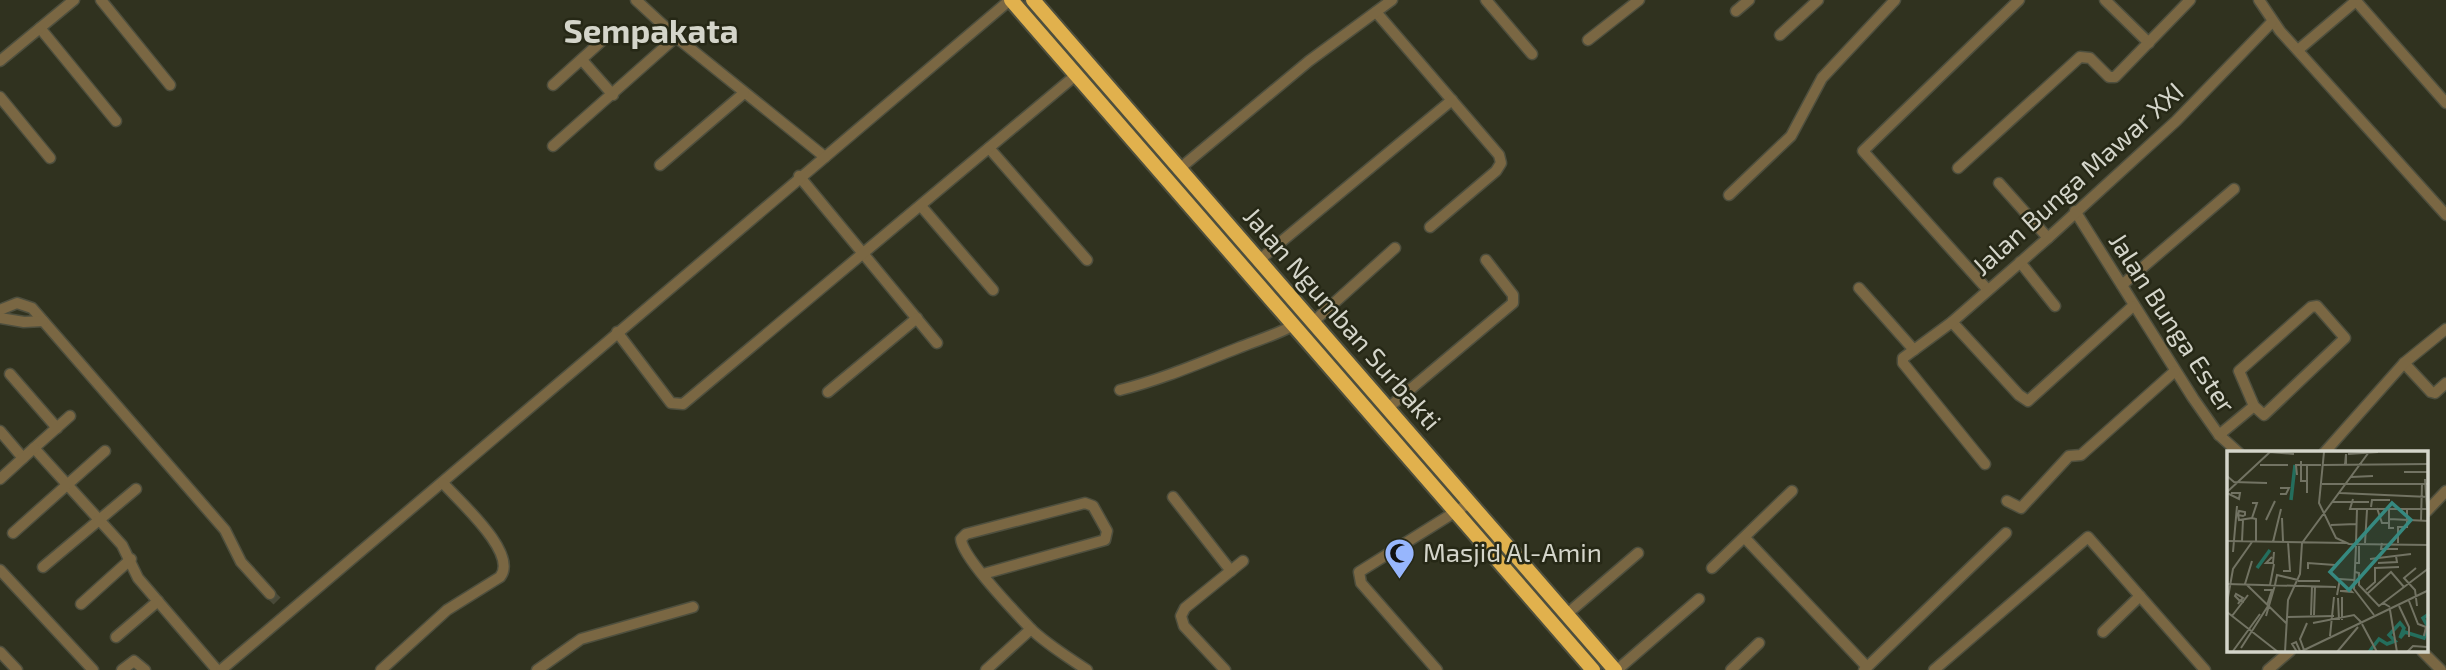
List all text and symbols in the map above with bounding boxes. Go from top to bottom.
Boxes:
district label: Sempakata [563,10,739,50]
street label: Jalan Bunga Mawar XXI [1965,75,2189,281]
street label: Jalan Ngumban Surbakti [1238,200,1448,436]
street label: Jalan Bunga Ester [2103,226,2243,418]
inset map [2227,451,2428,652]
mosque icon: Masjid Al-Amin [1383,536,1417,580]
place label: Masjid Al-Amin [1423,536,1602,567]

